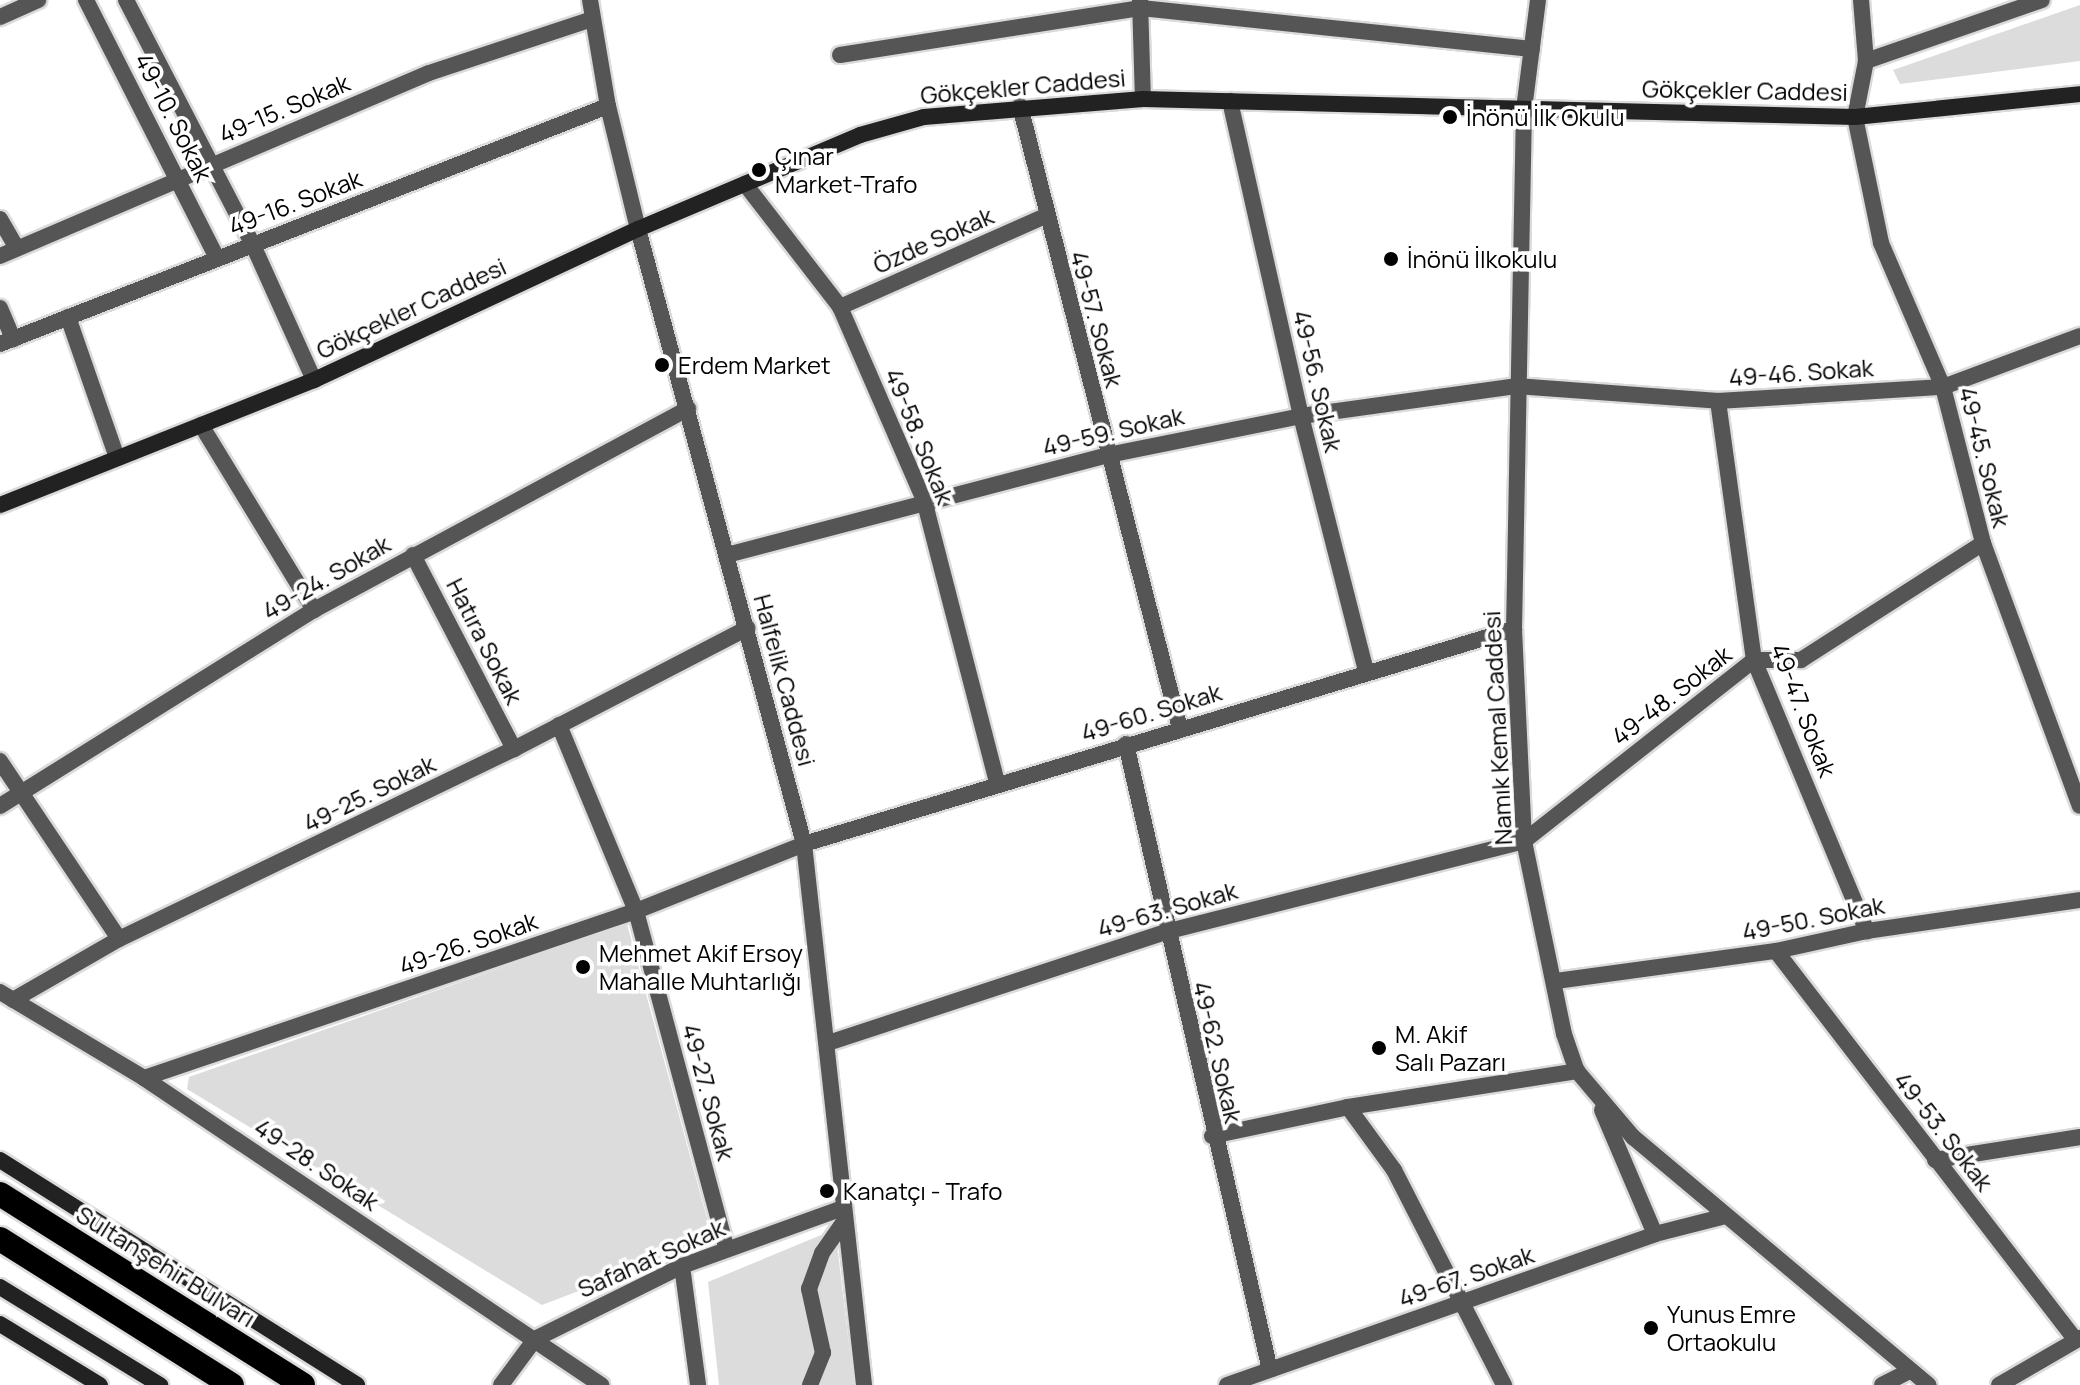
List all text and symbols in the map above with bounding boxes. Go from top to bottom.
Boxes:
street label: 49-10. Sokak [129,48,219,186]
street label: Gökçekler Caddesi [919,63,1127,109]
street label: 49-15. Sokak [214,68,354,148]
street label: Gökçekler Caddesi [1642,74,1848,106]
place label: İnönü İlk Okulu [1466,103,1625,131]
marker: İnönü İlk Okulu [1441,108,1459,126]
place label: Çınar Market-Trafo [775,142,917,198]
marker: Çınar Market-Trafo [750,161,768,179]
street label: 49-16. Sokak [224,163,366,241]
street label: Özde Sokak [869,201,997,279]
place label: İnönü İlkokulu [1407,245,1557,273]
street label: 49-57. Sokak [1065,248,1129,390]
marker: İnönü İlkokulu [1382,250,1400,268]
street label: Gökçekler Caddesi [312,251,510,365]
street label: 49-56. Sokak [1288,307,1348,455]
place label: Erdem Market [678,351,831,379]
street label: 49-46. Sokak [1728,353,1874,391]
marker: Erdem Market [653,356,671,374]
street label: 49-58. Sokak [880,364,960,508]
street label: 49-45. Sokak [1954,384,2016,530]
street label: 49-59. Sokak [1040,401,1186,461]
street label: 49-24. Sokak [257,529,395,625]
street label: Hatıra Sokak [441,573,529,709]
street label: Halfelik Caddesi [748,591,822,769]
street label: Namık Kemal Caddesi [1476,610,1518,846]
street label: 49-48. Sokak [1605,639,1737,751]
street label: 49-47. Sokak [1765,639,1843,781]
street label: 49-60. Sokak [1077,677,1225,747]
street label: 49-25. Sokak [298,749,440,837]
street label: 49-63. Sokak [1094,875,1240,943]
street label: 49-50. Sokak [1739,890,1887,946]
street label: 49-26. Sokak [395,906,541,980]
place label: Mehmet Akif Ersoy Mahalle Muhtarlığı [599,939,803,995]
marker: Mehmet Akif Ersoy Mahalle Muhtarlığı [574,958,592,976]
street label: 49-62. Sokak [1188,978,1248,1126]
place label: M. Akif Salı Pazarı [1395,1020,1506,1076]
street label: 49-27. Sokak [677,1021,741,1163]
marker: M. Akif Salı Pazarı [1370,1039,1388,1057]
street label: 49-53. Sokak [1889,1066,1999,1196]
street label: 49-28. Sokak [249,1112,385,1216]
place label: Kanatçı - Trafo [843,1177,1002,1205]
marker: Kanatçı - Trafo [818,1182,836,1200]
street label: Sultanşehir Bulvarı [71,1199,261,1333]
street label: Safahat Sokak [573,1213,729,1303]
street label: 49-67. Sokak [1395,1239,1537,1313]
place label: Yunus Emre Ortaokulu [1667,1300,1796,1356]
marker: Yunus Emre Ortaokulu [1642,1319,1660,1337]

